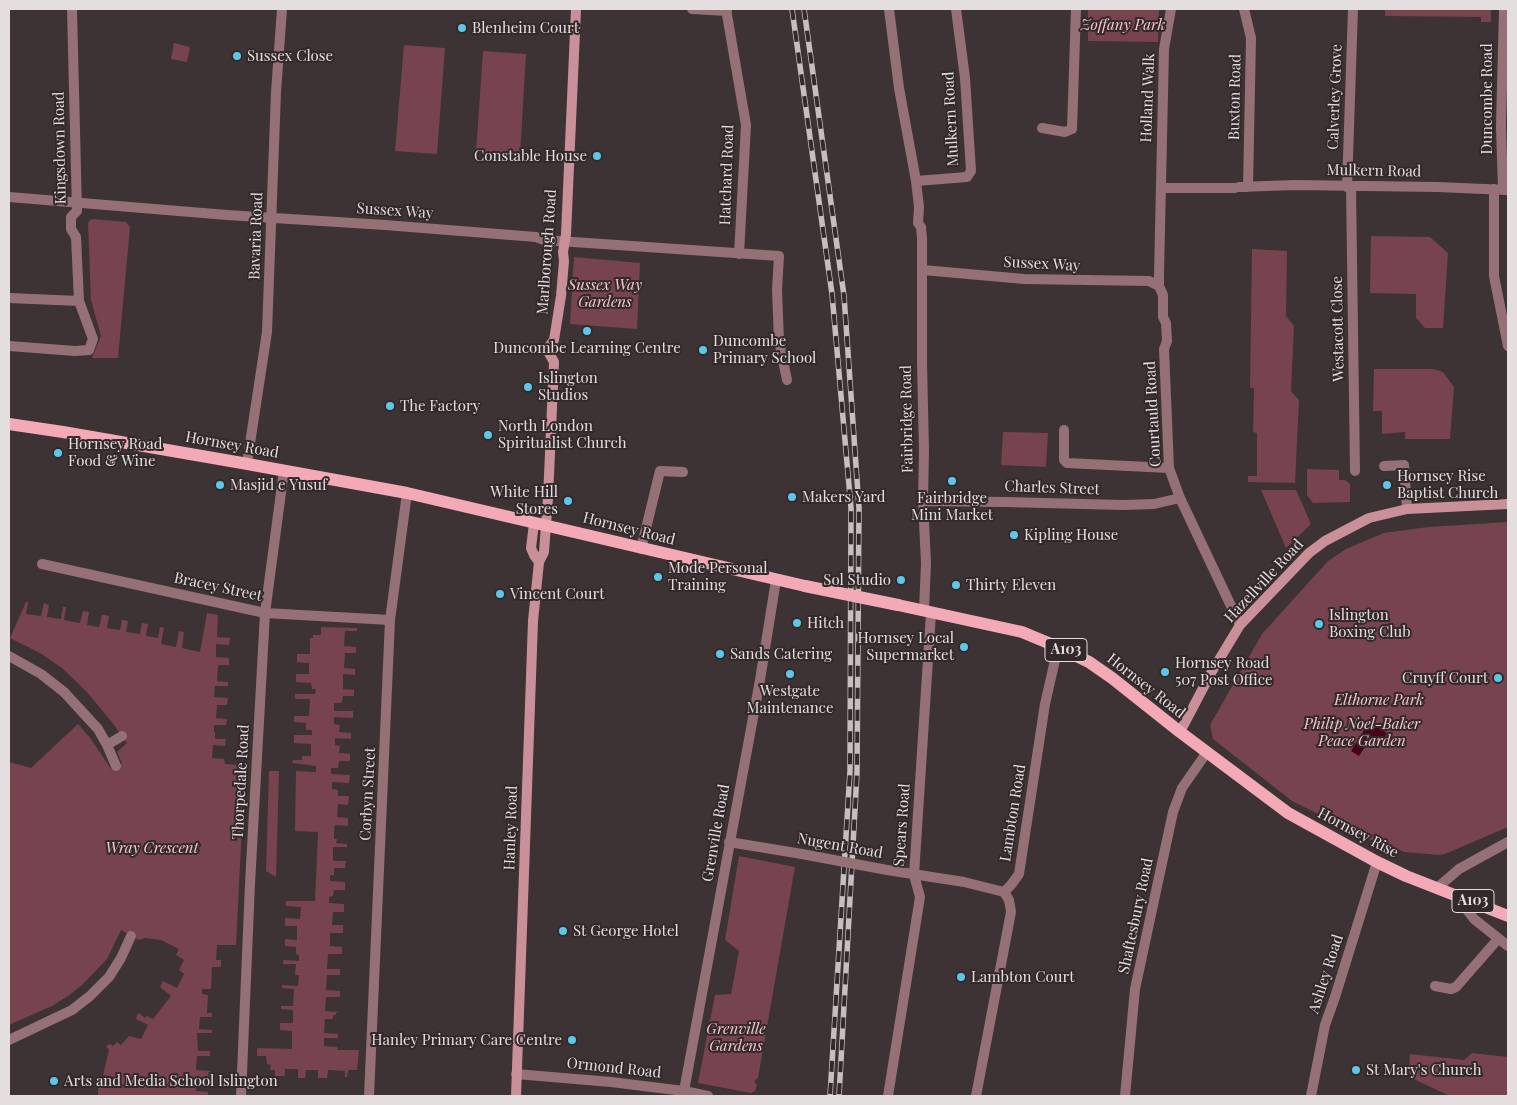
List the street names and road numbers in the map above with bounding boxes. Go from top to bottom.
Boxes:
street label: Duncombe Road [1478,43,1496,155]
street label: Calverley Grove [1324,44,1346,150]
street label: Holland Walk [1137,53,1159,143]
street label: Buxton Road [1225,54,1245,140]
street label: Mulkern Road [940,71,962,167]
street label: Kingsdown Road [50,91,70,205]
street label: Hatchard Road [716,124,738,226]
street label: Mulkern Road [1326,161,1422,181]
street label: Marlborough Road [534,189,560,315]
street label: Bavaria Road [245,192,267,280]
street label: Sussex Way [356,199,434,223]
street label: Sussex Way [1003,253,1081,275]
street label: Westacott Close [1328,276,1348,382]
street label: Courtauld Road [1141,361,1165,467]
street label: Fairbridge Road [897,365,917,473]
street label: Hornsey Road [184,428,280,462]
street label: Charles Street [1004,477,1100,499]
street label: Hornsey Road [581,509,677,549]
street label: Hazellville Road [1221,535,1307,627]
street label: Bracey Street [172,569,264,605]
road number: A103 [1045,638,1087,662]
street label: Hornsey Road [1103,650,1189,722]
street label: Thorpedale Road [229,724,253,840]
street label: Corbyn Street [357,747,379,841]
street label: Lambton Road [996,763,1030,863]
street label: Grenville Road [699,783,733,883]
street label: Spears Road [890,783,914,867]
street label: Hanley Road [501,785,521,871]
street label: Hornsey Rise [1315,804,1401,862]
street label: Nugent Road [796,830,884,862]
street label: Shaftesbury Road [1115,856,1157,976]
road number: A103 [1452,889,1494,912]
street label: Ashley Road [1305,932,1347,1016]
street label: Ormond Road [566,1054,662,1082]

